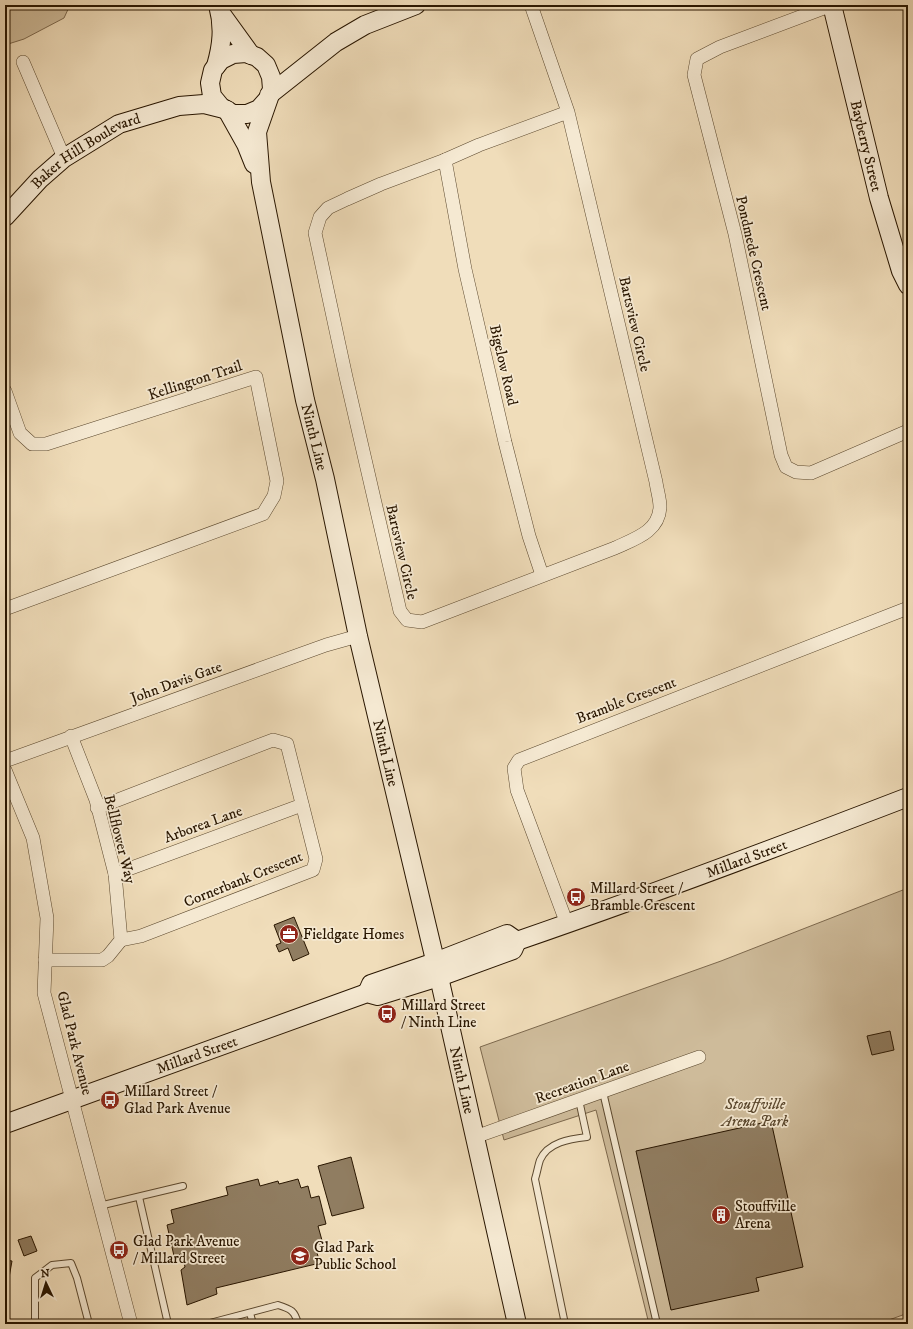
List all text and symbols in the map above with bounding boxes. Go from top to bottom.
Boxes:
street label: Bayberry Street [846,98,886,194]
street label: Baker Hill Boulevard [27,109,143,193]
street label: Pondmede Crescent [731,194,776,313]
street label: Bartsview Circle [614,275,655,374]
street label: Bigelow Road [485,323,522,408]
street label: Kellington Trail [146,356,245,405]
street label: Ninth Line [296,402,331,473]
street label: Bartsview Circle [381,503,422,602]
street label: John Davis Gate [126,657,224,708]
street label: Bramble Crescent [574,673,679,728]
street label: Ninth Line [368,718,402,788]
street label: Bellflower Way [99,793,140,887]
street label: Arborea Lane [161,802,245,847]
street label: Millard Street [704,835,790,882]
street label: Cornerbank Crescent [181,847,305,912]
place label: Millard Street / Bramble Crescent [590,879,696,915]
bus stop icon: Millard Street / Bramble Crescent [565,886,587,908]
office icon: Fieldgate Homes [278,923,300,945]
place label: Fieldgate Homes [303,925,404,944]
street label: Glad Park Avenue [52,989,97,1097]
place label: Millard Street / Ninth Line [401,996,486,1032]
bus stop icon: Millard Street / Ninth Line [376,1003,398,1025]
street label: Millard Street [154,1032,240,1078]
street label: Ninth Line [445,1045,478,1116]
street label: Recreation Lane [532,1057,632,1108]
place label: Millard Street / Glad Park Avenue [124,1082,231,1118]
bus stop icon: Millard Street / Glad Park Avenue [99,1089,121,1111]
park label: Stouffville Arena Park [720,1095,789,1131]
place label: Stouffville Arena [735,1197,796,1233]
building icon: Stouffville Arena [710,1204,732,1226]
place label: Glad Park Avenue / Millard Street [133,1232,240,1268]
place label: Glad Park Public School [314,1238,397,1274]
bus stop icon: Glad Park Avenue / Millard Street [108,1239,130,1261]
school or university icon: Glad Park Public School [289,1245,311,1267]
north arrow [26,1263,66,1303]
text: N [40,1267,50,1281]

